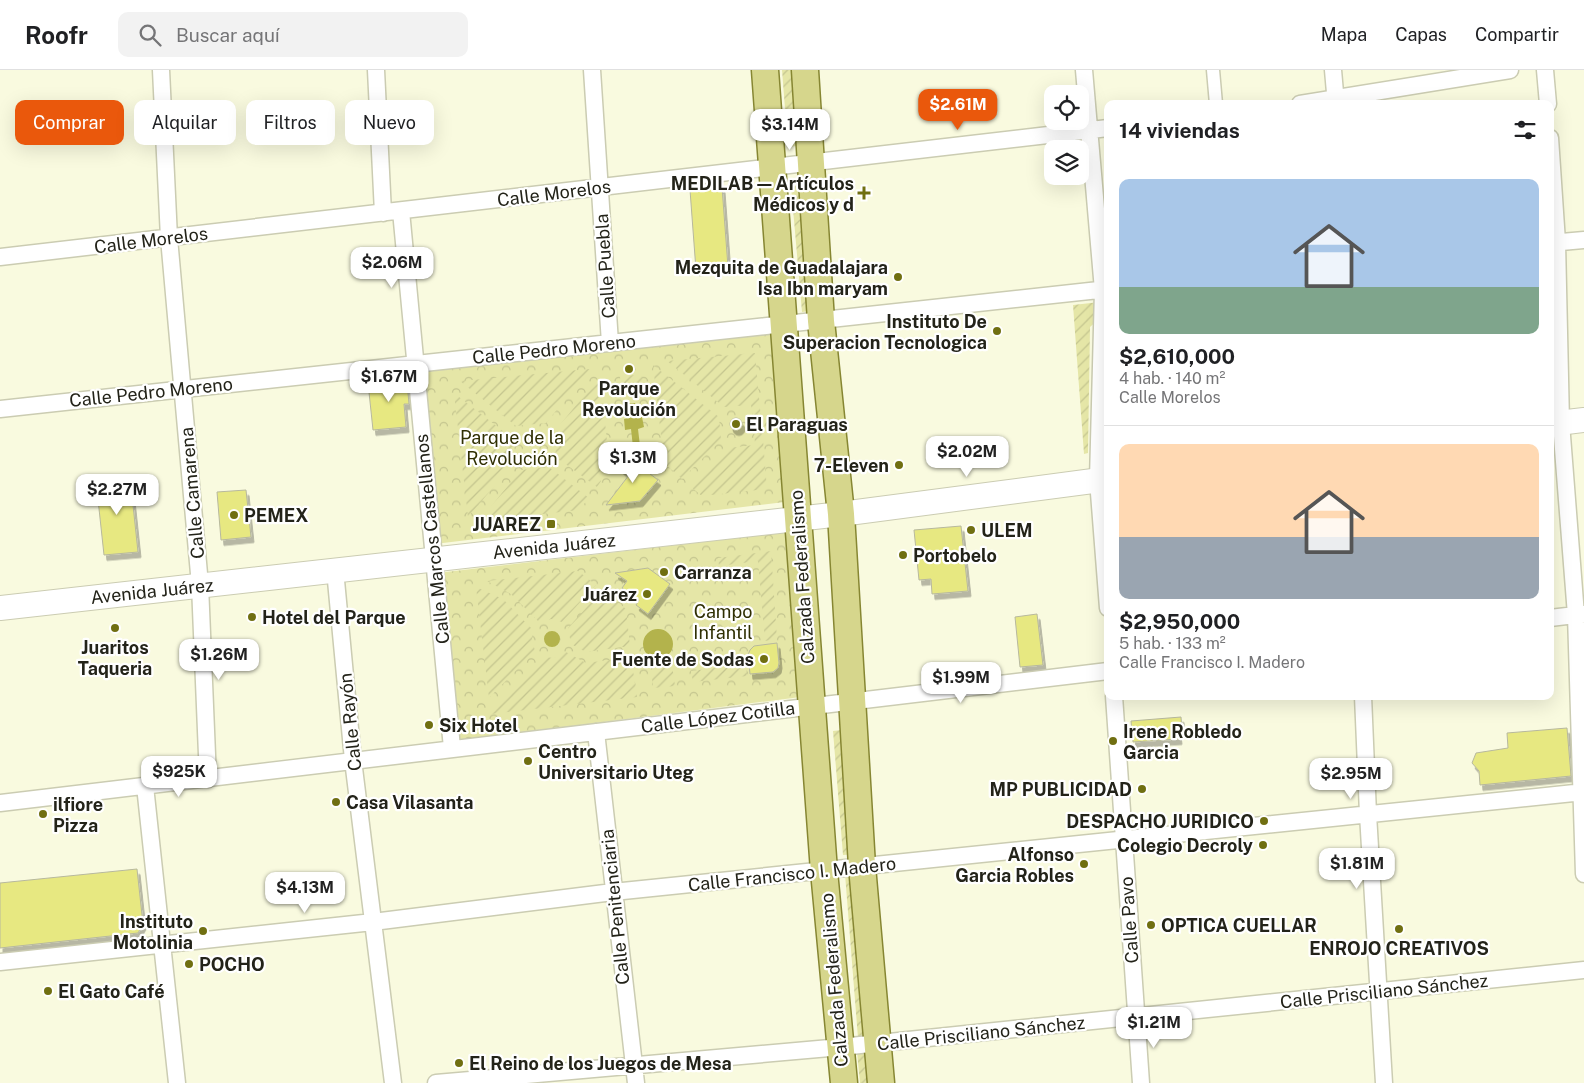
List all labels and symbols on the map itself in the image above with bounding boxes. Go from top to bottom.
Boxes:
pin: $2.61M [917,88,999,131]
pin: $3.14M [749,108,831,151]
place label: MEDILAB — Artículos Médicos y d [671,173,854,215]
street label: Calle Morelos [496,176,612,210]
marker: MEDILAB — Artículos Médicos y d [858,187,870,199]
street label: Calle Puebla [591,213,619,319]
street label: Calle Morelos [93,223,209,257]
pin: $2.06M [351,246,433,289]
place label: Mezquita de Guadalajara Isa Ibn maryam [675,257,888,299]
marker: Mezquita de Guadalajara Isa Ibn maryam [892,271,904,283]
place label: Instituto De Superacion Tecnologica [783,311,987,353]
marker: Instituto De Superacion Tecnologica [991,325,1003,337]
street label: Calle Pedro Moreno [471,330,637,368]
pin: $1.67M [348,360,430,403]
marker: Parque Revolución [623,363,635,375]
street label: Calle Pedro Moreno [68,373,234,411]
place label: Parque Revolución [582,378,676,420]
place label: El Paraguas [746,414,848,435]
marker: El Paraguas [730,418,742,430]
street label: Calle Camarena [176,426,208,560]
park label: Parque de la Revolución [460,427,564,469]
street label: Calle Marcos Castellanos [411,433,453,645]
pin: $2.02M [926,436,1008,478]
pin: $1.3M [598,442,668,484]
place label: 7-Eleven [814,455,889,476]
marker: 7-Eleven [893,459,905,471]
pin: $2.27M [76,474,158,516]
street label: Calzada Federalismo [785,489,819,665]
place label: PEMEX [244,505,309,526]
marker: PEMEX [228,509,240,521]
place label: JUAREZ [472,514,541,535]
marker: JUAREZ [545,518,557,530]
place label: ULEM [981,520,1032,541]
marker: ULEM [965,524,977,536]
street label: Avenida Juárez [491,529,617,563]
place label: Portobelo [913,545,997,566]
marker: Portobelo [897,549,909,561]
place label: Carranza [674,562,752,583]
marker: Carranza [658,566,670,578]
street label: Avenida Juárez [89,574,215,608]
place label: Juárez [582,584,637,605]
marker: Juárez [641,588,653,600]
park label: Campo Infantil [693,601,753,643]
place label: Hotel del Parque [262,607,406,628]
marker: Hotel del Parque [246,611,258,623]
marker: Juaritos Taqueria [109,622,121,634]
place label: Juaritos Taqueria [78,637,152,679]
pin: $1.26M [178,638,260,681]
place label: Fuente de Sodas [612,649,754,670]
marker: Fuente de Sodas [758,653,770,665]
pin: $1.99M [920,662,1002,704]
street label: Calle Rayón [334,672,366,772]
street label: Calle López Cotilla [640,697,796,737]
place label: Six Hotel [439,715,518,736]
marker: Six Hotel [423,719,435,731]
place label: Irene Robledo Garcia [1123,721,1242,763]
marker: Irene Robledo Garcia [1107,735,1119,747]
place label: Centro Universitario Uteg [538,741,694,783]
marker: Centro Universitario Uteg [522,755,534,767]
pin: $925K [144,756,214,798]
pin: $2.95M [1310,758,1392,800]
place label: MP PUBLICIDAD [990,779,1132,800]
marker: MP PUBLICIDAD [1136,783,1148,795]
place label: Casa Vilasanta [346,792,474,813]
place label: ilfiore Pizza [53,794,103,836]
marker: Casa Vilasanta [330,796,342,808]
marker: ilfiore Pizza [37,808,49,820]
place label: DESPACHO JURIDICO [1066,811,1254,832]
marker: DESPACHO JURIDICO [1258,815,1270,827]
street label: Calle Penitenciaria [596,828,634,986]
place label: Colegio Decroly [1117,835,1253,856]
marker: Colegio Decroly [1257,839,1269,851]
place label: Alfonso Garcia Robles [955,844,1074,886]
pin: $1.81M [1316,848,1398,890]
street label: Calle Francisco I. Madero [687,853,897,895]
marker: Alfonso Garcia Robles [1078,858,1090,870]
pin: $4.13M [264,872,346,914]
street label: Calle Pavo [1115,876,1143,964]
street label: Calzada Federalismo [816,892,852,1068]
place label: Instituto Motolinia [113,911,193,953]
place label: OPTICA CUELLAR [1161,915,1317,936]
marker: OPTICA CUELLAR [1145,919,1157,931]
marker: ENROJO CREATIVOS [1393,923,1405,935]
marker: Instituto Motolinia [197,925,209,937]
place label: ENROJO CREATIVOS [1309,938,1489,959]
place label: POCHO [199,954,265,975]
marker: POCHO [183,958,195,970]
street label: Calle Prisciliano Sánchez [1279,970,1489,1012]
place label: El Gato Café [58,981,165,1002]
marker: El Gato Café [42,985,54,997]
pin: $1.21M [1113,1006,1195,1049]
street label: Calle Prisciliano Sánchez [876,1012,1086,1054]
place label: El Reino de los Juegos de Mesa [469,1053,732,1074]
marker: El Reino de los Juegos de Mesa [453,1057,465,1069]

